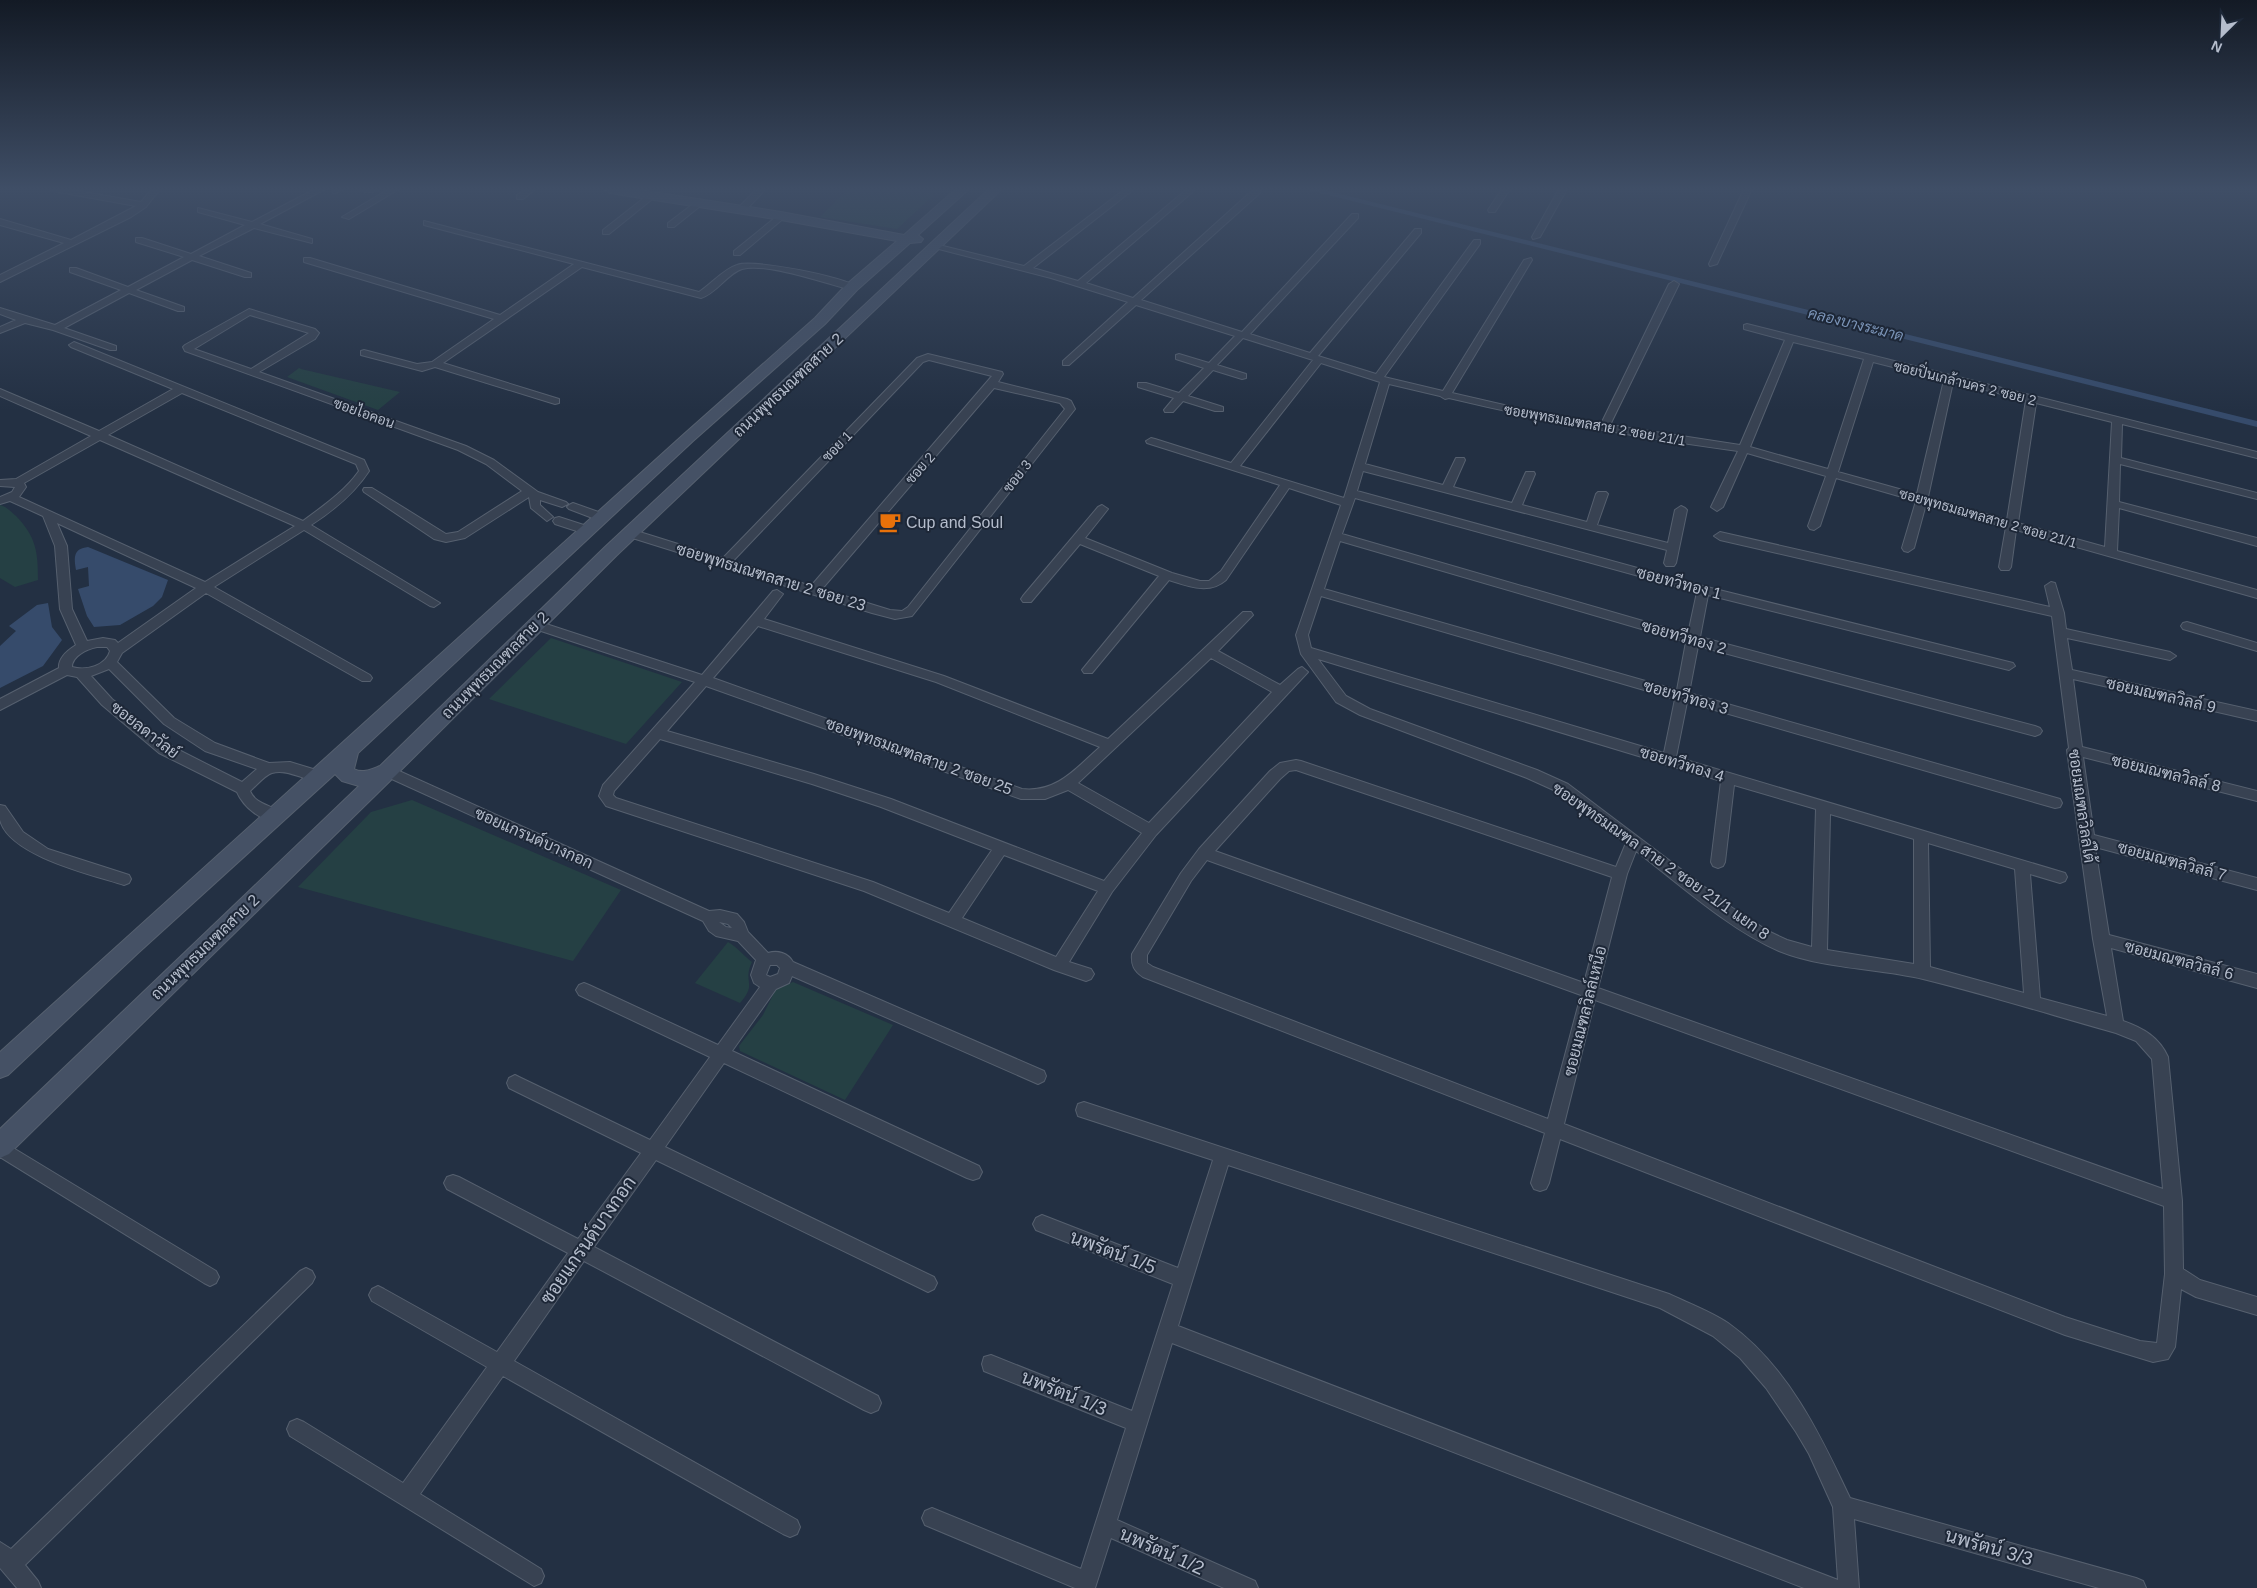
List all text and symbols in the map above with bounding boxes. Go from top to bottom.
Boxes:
north arrow [2197,10,2247,60]
text: N [2209,38,2225,56]
water label: คลองบางระมาด [1807,304,1906,344]
street label: ถนนพุทธมณฑลสาย 2 [730,330,848,442]
street label: ซอยปิ่นเกล้านคร 2 ซอย 2 [1892,354,2039,409]
street label: ซอยไอคอน [331,395,397,432]
street label: ซอยพุทธมณฑลสาย 2 ซอย 21/1 [1502,401,1687,451]
street label: ซอย 1 [819,427,856,465]
street label: ซอย 2 [902,449,938,487]
street label: ซอย 3 [999,457,1035,495]
street label: ซอยพุทธมณฑลสาย 2 ซอย 21/1 [1897,485,2079,553]
cafe icon: Cup and Soul [877,509,903,535]
place label: Cup and Soul [906,514,1003,531]
street label: ซอยพุทธมณฑลสาย 2 ซอย 23 [673,540,868,617]
street label: ซอยทวีทอง 1 [1634,561,1724,603]
street label: ถนนพุทธมณฑลสาย 2 [438,608,554,724]
street label: ซอยทวีทอง 2 [1640,614,1729,657]
street label: ซอยมณฑลวิลล์ 9 [2104,670,2219,716]
street label: ซอยทวีทอง 3 [1642,674,1731,717]
street label: ซอยลดาวัลย์ [108,695,185,762]
street label: ซอยพุทธมณฑลสาย 2 ซอย 25 [822,714,1015,801]
street label: ซอยทวีทอง 4 [1638,740,1727,785]
street label: ซอยมณฑลวิลล์ใต้ [2066,747,2102,865]
street label: ซอยมณฑลวิลล์ 8 [2109,747,2224,795]
street label: ซอยพุทธมณฑล สาย 2 ซอย 21/1 แยก 8 [1548,779,1773,945]
street label: ซอยแกรนด์บางกอก [472,801,597,872]
street label: ซอยมณฑลวิลล์ 7 [2116,834,2230,884]
street label: ถนนพุทธมณฑลสาย 2 [147,891,265,1005]
street label: ซอยมณฑลวิลล์ 6 [2123,933,2237,983]
street label: ซอยมณฑลวิลล์เหนือ [1557,943,1609,1078]
street label: ซอยแกรนด์บางกอก [534,1171,640,1308]
street label: นพรัตน์ 1/5 [1067,1224,1160,1278]
street label: นพรัตน์ 1/3 [1018,1364,1111,1420]
street label: นพรัตน์ 1/2 [1116,1521,1208,1579]
street label: นพรัตน์ 3/3 [1943,1523,2036,1570]

